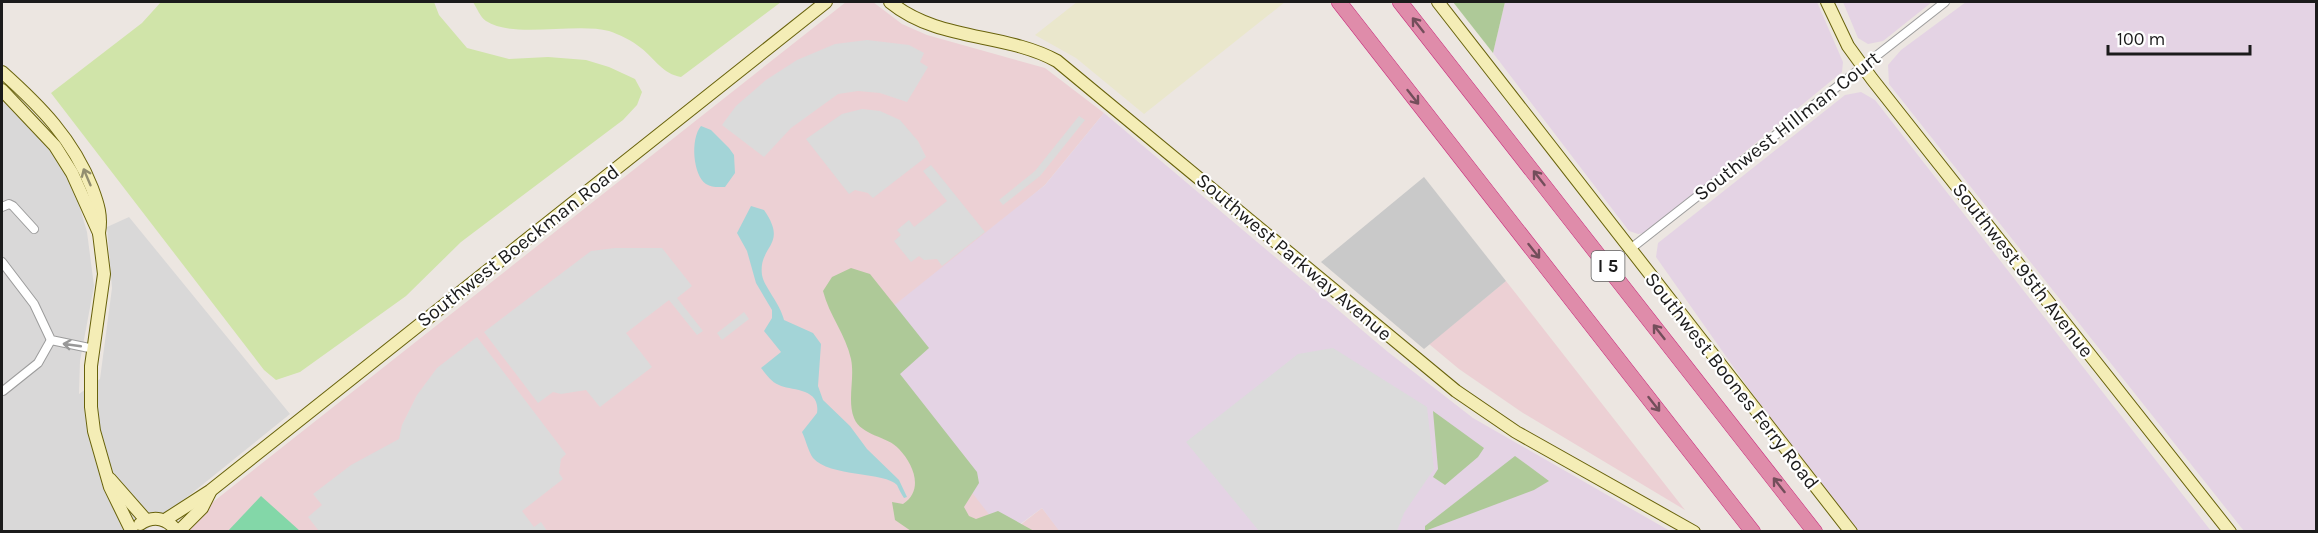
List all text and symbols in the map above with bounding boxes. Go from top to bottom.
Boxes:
one-way arrow [1412,17,1425,33]
scale bar [2108,18,2250,56]
text: 100 m [2117,28,2165,50]
street label: Southwest Hillman Court [1690,46,1885,206]
one-way arrow [1407,89,1420,105]
street label: Southwest Boeckman Road [412,160,624,332]
street label: Southwest Parkway Avenue [1192,168,1396,346]
one-way arrow [81,169,92,187]
one-way arrow [1532,170,1545,186]
street label: Southwest 95th Avenue [1948,178,2098,362]
one-way arrow [1527,243,1540,259]
road number: I 5 [1592,251,1624,281]
street label: Southwest Boones Ferry Road [1640,268,1824,494]
one-way arrow [1652,324,1665,340]
one-way arrow [63,339,83,350]
one-way arrow [1647,396,1660,412]
one-way arrow [1772,478,1785,494]

